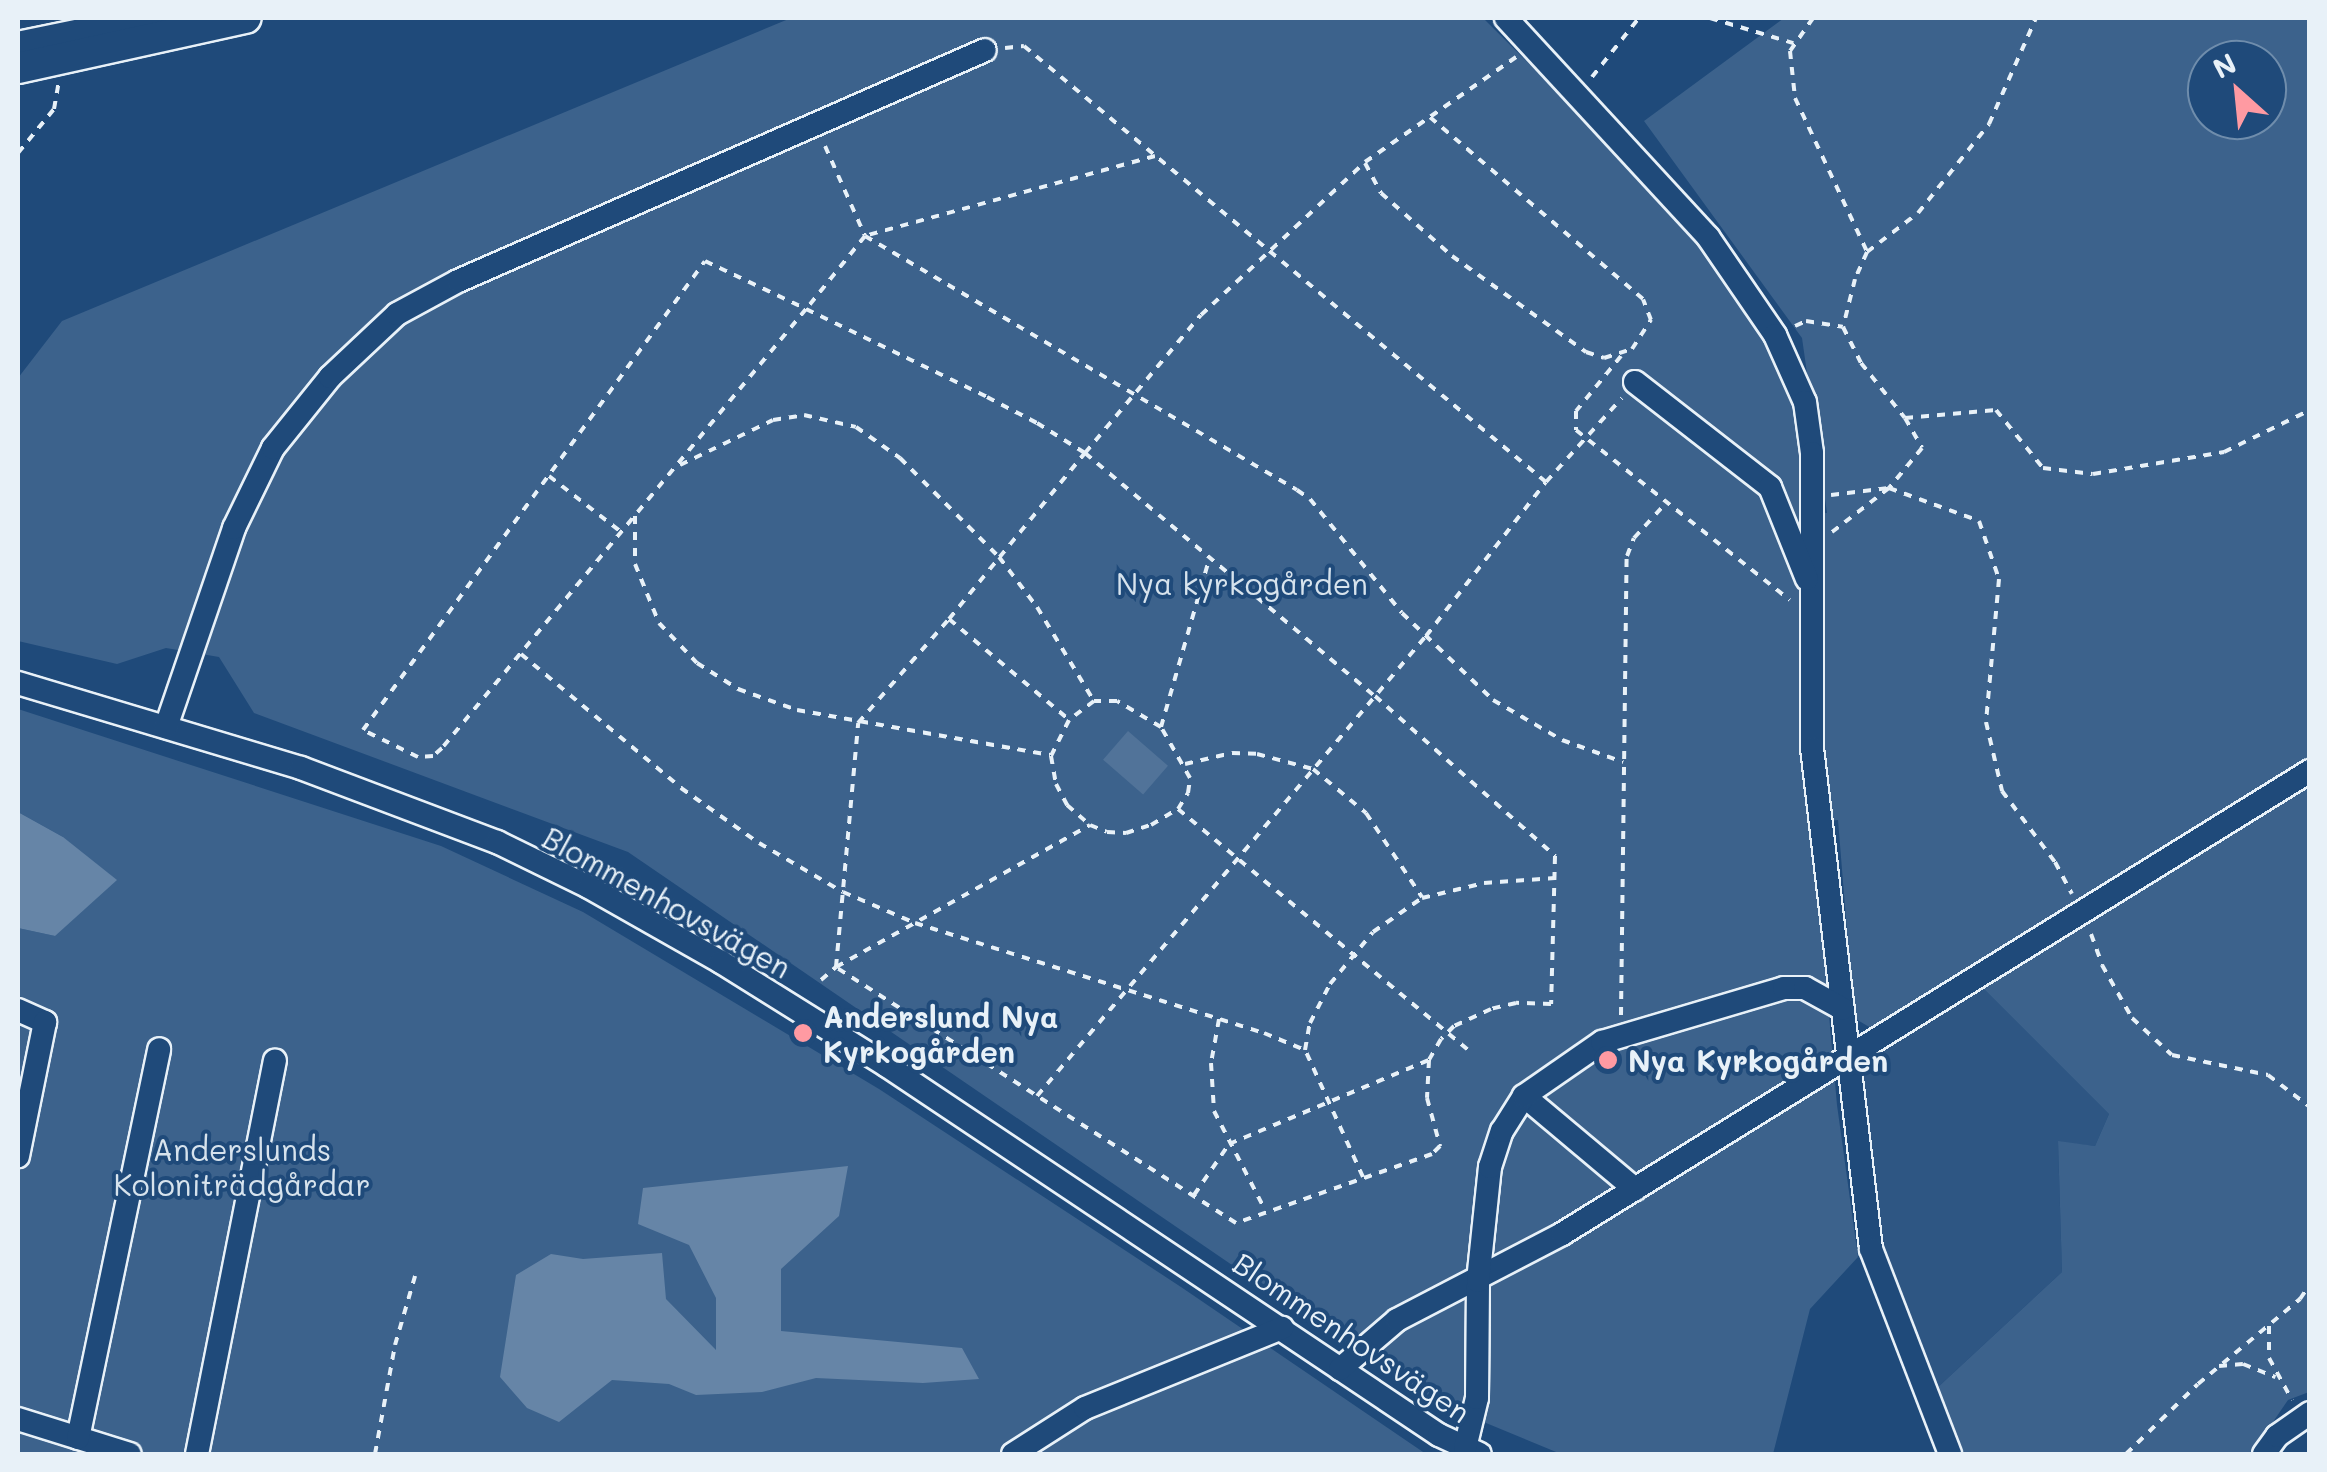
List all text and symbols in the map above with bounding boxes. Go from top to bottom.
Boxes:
north arrow [2187,40,2287,140]
text: N [2207,44,2242,86]
park label: Nya kyrkogården [1116,565,1368,601]
street label: Blommenhovsvägen [537,819,797,985]
place label: Anderslund Nya Kyrkogården [823,998,1058,1068]
marker: Anderslund Nya Kyrkogården [792,1022,814,1044]
place label: Nya Kyrkogården [1628,1042,1888,1078]
marker: Nya Kyrkogården [1597,1049,1619,1071]
park label: Anderslunds Koloniträdgårdar [113,1131,371,1202]
street label: Blommenhovsvägen [1227,1244,1477,1430]

